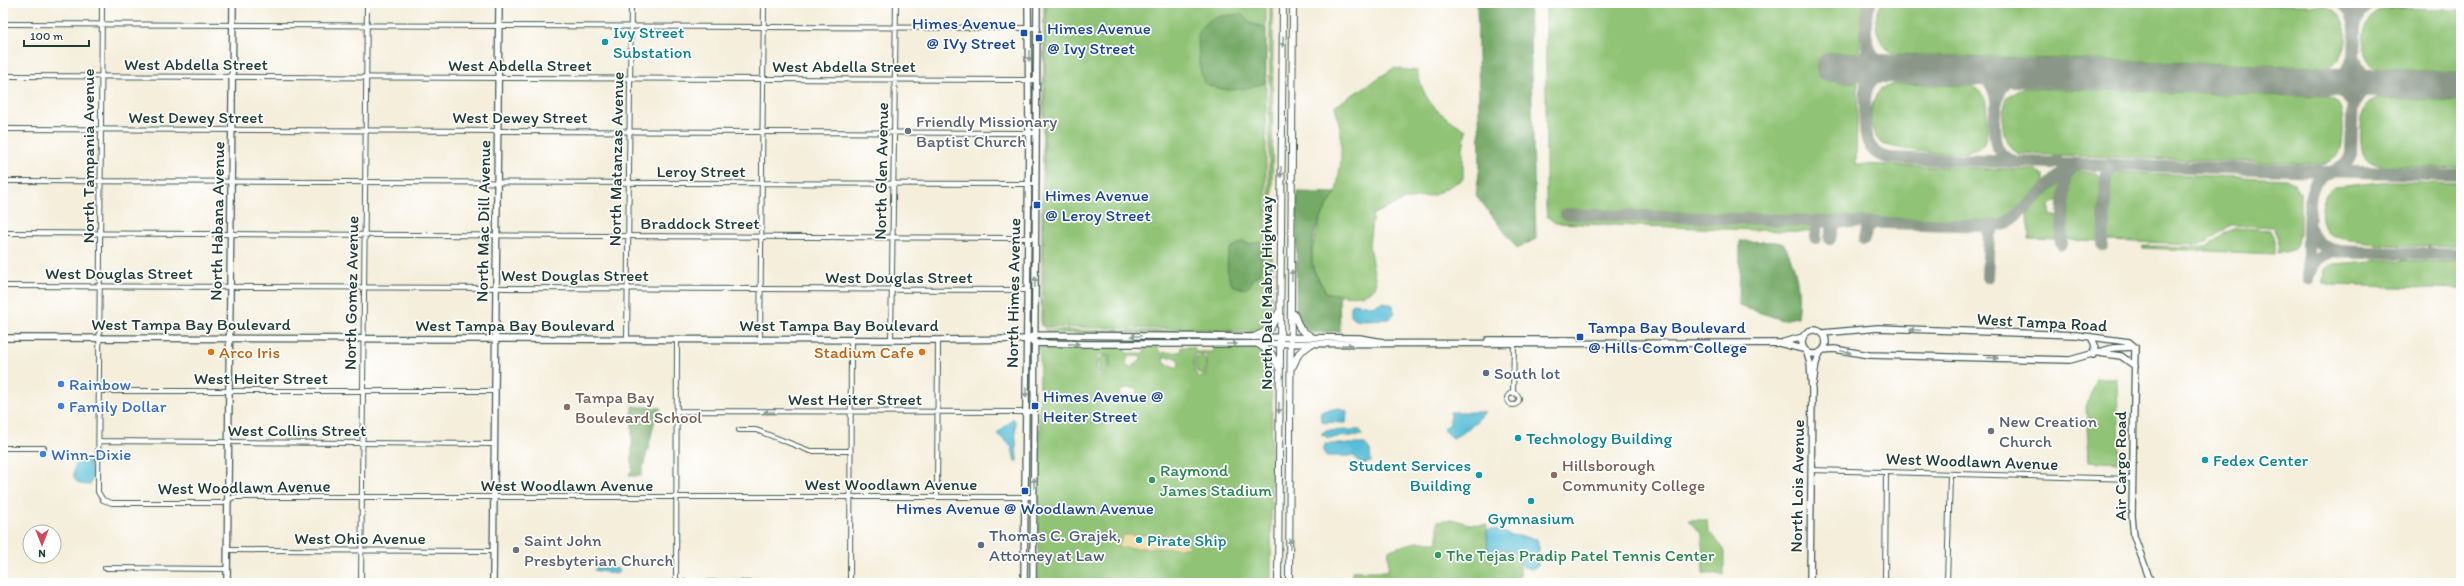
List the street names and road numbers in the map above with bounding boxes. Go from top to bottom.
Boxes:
street label: West Abdella Street [124,54,268,74]
street label: West Abdella Street [448,55,592,75]
street label: West Abdella Street [772,56,916,76]
street label: North Tampania Avenue [78,69,98,243]
street label: North Matanzas Avenue [604,71,628,247]
street label: North Glen Avenue [870,102,892,240]
street label: West Dewey Street [128,107,264,127]
street label: West Dewey Street [452,107,588,127]
street label: North Mac Dill Avenue [472,140,494,302]
street label: North Habana Avenue [206,141,228,301]
street label: Leroy Street [656,161,746,181]
street label: North Dale Mabry Highway [1256,196,1276,390]
street label: Braddock Street [640,213,760,233]
street label: North Gomez Avenue [340,216,362,370]
street label: North Himes Avenue [1002,218,1024,368]
street label: West Douglas Street [45,263,194,283]
street label: West Douglas Street [501,265,650,285]
street label: West Douglas Street [825,267,974,287]
street label: West Tampa Road [1976,309,2108,335]
street label: West Tampa Bay Boulevard [91,314,291,334]
street label: West Tampa Bay Boulevard [415,315,615,335]
street label: West Tampa Bay Boulevard [739,315,939,335]
street label: West Heiter Street [194,368,328,388]
street label: West Heiter Street [788,389,922,409]
street label: Air Cargo Road [2110,411,2130,521]
street label: North Lois Avenue [1786,419,1808,553]
street label: West Collins Street [228,420,366,440]
street label: West Woodlawn Avenue [1885,448,2059,474]
street label: West Woodlawn Avenue [805,474,977,494]
street label: West Woodlawn Avenue [157,475,331,499]
street label: West Woodlawn Avenue [481,475,653,495]
street label: West Ohio Avenue [294,528,426,548]

